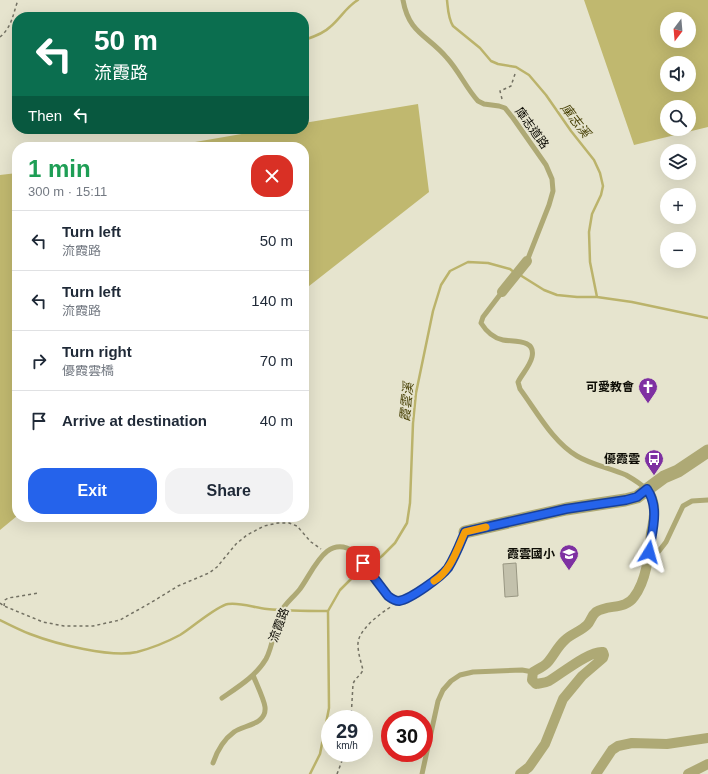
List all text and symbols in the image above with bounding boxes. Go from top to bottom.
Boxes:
north arrow [660,12,696,48]
map controls [660,12,696,268]
text: 50 m [94,25,158,56]
icon: left [28,28,80,80]
button: sound [660,56,696,92]
text: 流霞路 [94,63,148,83]
water label: 庫志溪 [558,100,595,142]
button: search [660,100,696,136]
icon: left [70,104,92,126]
street label: 庫志道路 [512,104,552,152]
text: Then [28,107,62,124]
button: layers [660,144,696,180]
text: 1 min [28,155,91,182]
button: close [251,155,293,197]
text: 300 m · 15:11 [28,184,107,199]
button: + [660,188,696,224]
text: Turn left [62,223,121,240]
icon: left [28,230,50,252]
text: 50 m [260,232,293,249]
button: − [660,232,696,268]
text: 流霞路 [62,243,101,258]
text: Turn left [62,283,121,300]
icon: left [28,290,50,312]
text: 140 m [251,292,293,309]
text: 流霞路 [62,303,101,318]
text: Turn right [62,343,132,360]
icon: right [28,350,50,372]
text: 70 m [260,352,293,369]
text: 優霞雲橋 [62,363,114,378]
church icon: 可愛教會 [637,376,659,404]
water label: 霞雲溪 [397,380,416,422]
place label: 可愛教會 [586,380,634,394]
icon: arrive [28,410,50,432]
text: Arrive at destination [62,412,207,429]
text: 40 m [260,412,293,429]
bus stop icon: 優霞雲 [643,448,665,476]
place label: 優霞雲 [604,452,640,466]
button: Exit [28,468,157,514]
button: Share [165,468,293,514]
position arrow [628,531,670,573]
school or university icon: 霞雲國小 [558,543,580,571]
pin [346,546,380,580]
place label: 霞雲國小 [507,547,555,561]
icon: arrive [352,552,374,574]
street label: 流霞路 [266,606,292,644]
speed limit sign: 30 [381,710,433,762]
text: 29 [336,720,358,742]
text: km/h [336,740,358,751]

